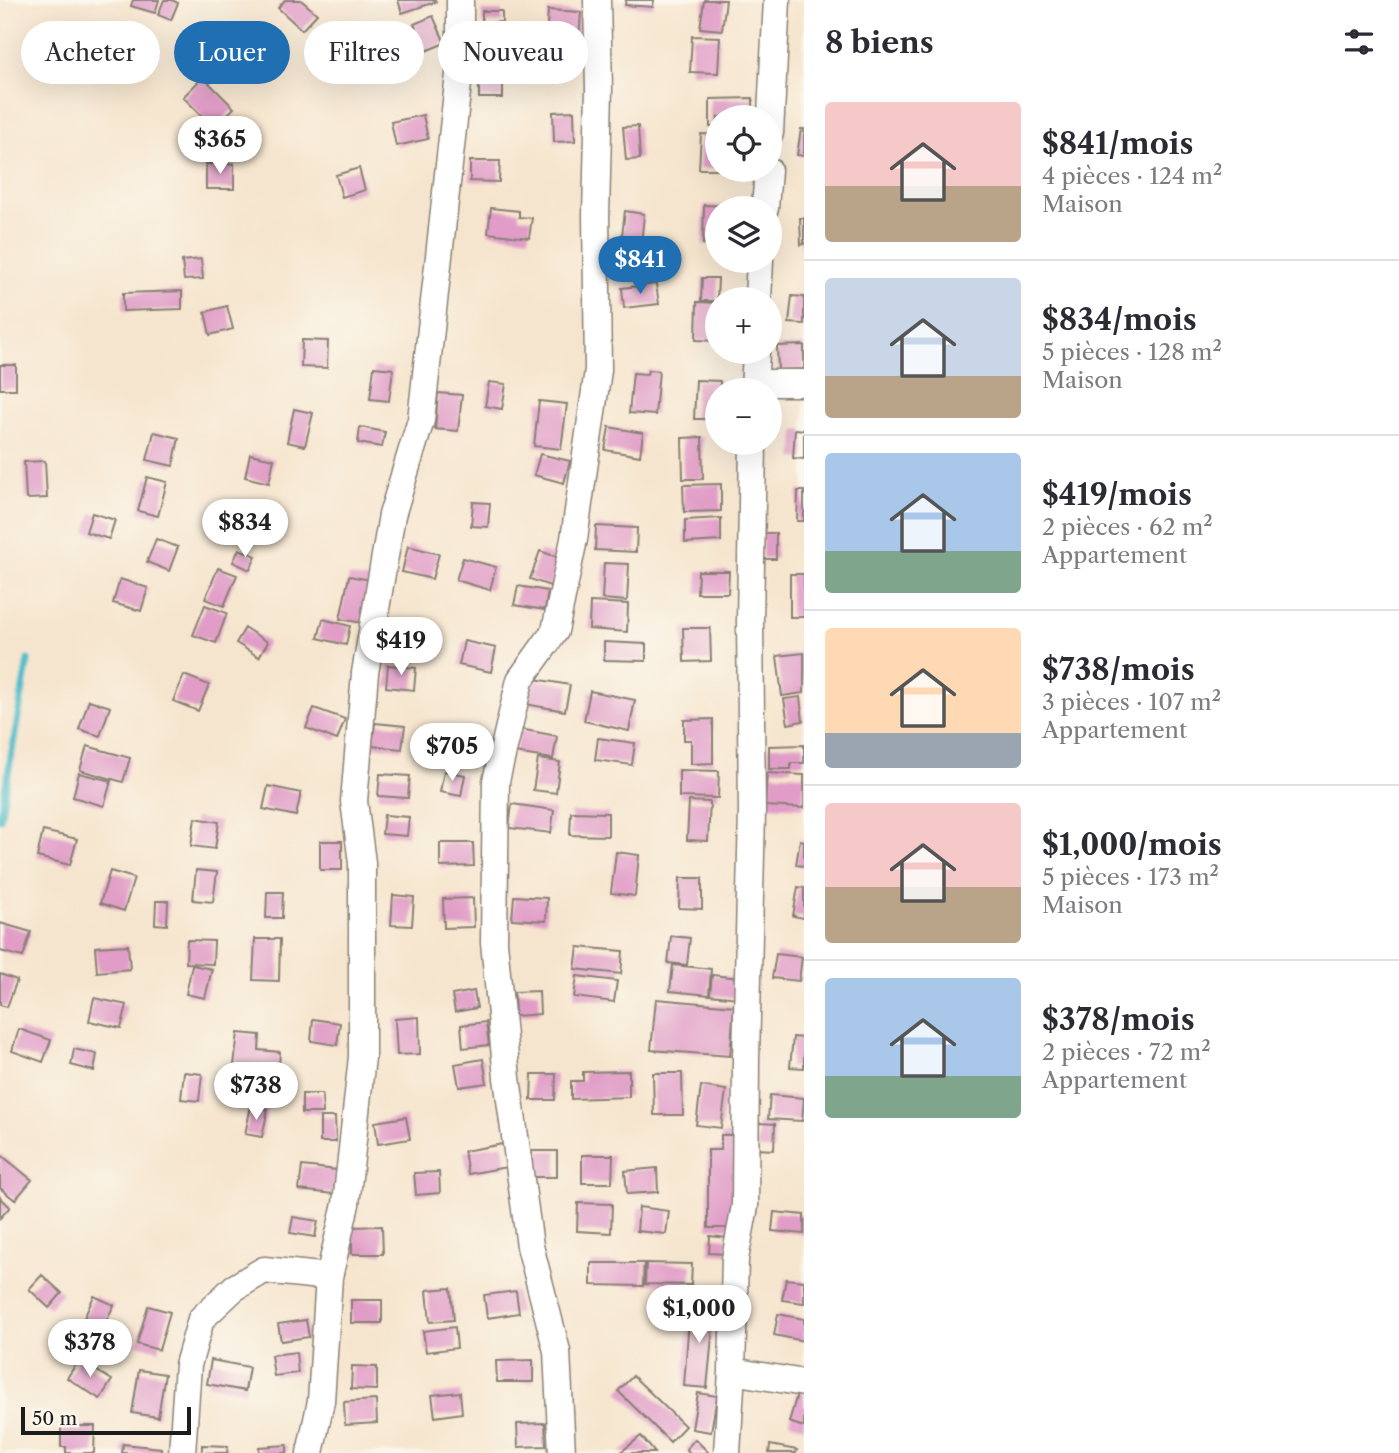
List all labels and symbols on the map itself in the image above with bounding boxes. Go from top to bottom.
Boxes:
pin: $365 [179,116,261,176]
pin: $841 [599,236,681,296]
pin: $834 [204,500,286,559]
pin: $419 [360,618,442,677]
pin: $705 [411,724,493,783]
pin: $738 [215,1062,297,1122]
pin: $1,000 [642,1286,756,1345]
pin: $378 [49,1320,131,1379]
scale bar [21,1404,191,1436]

